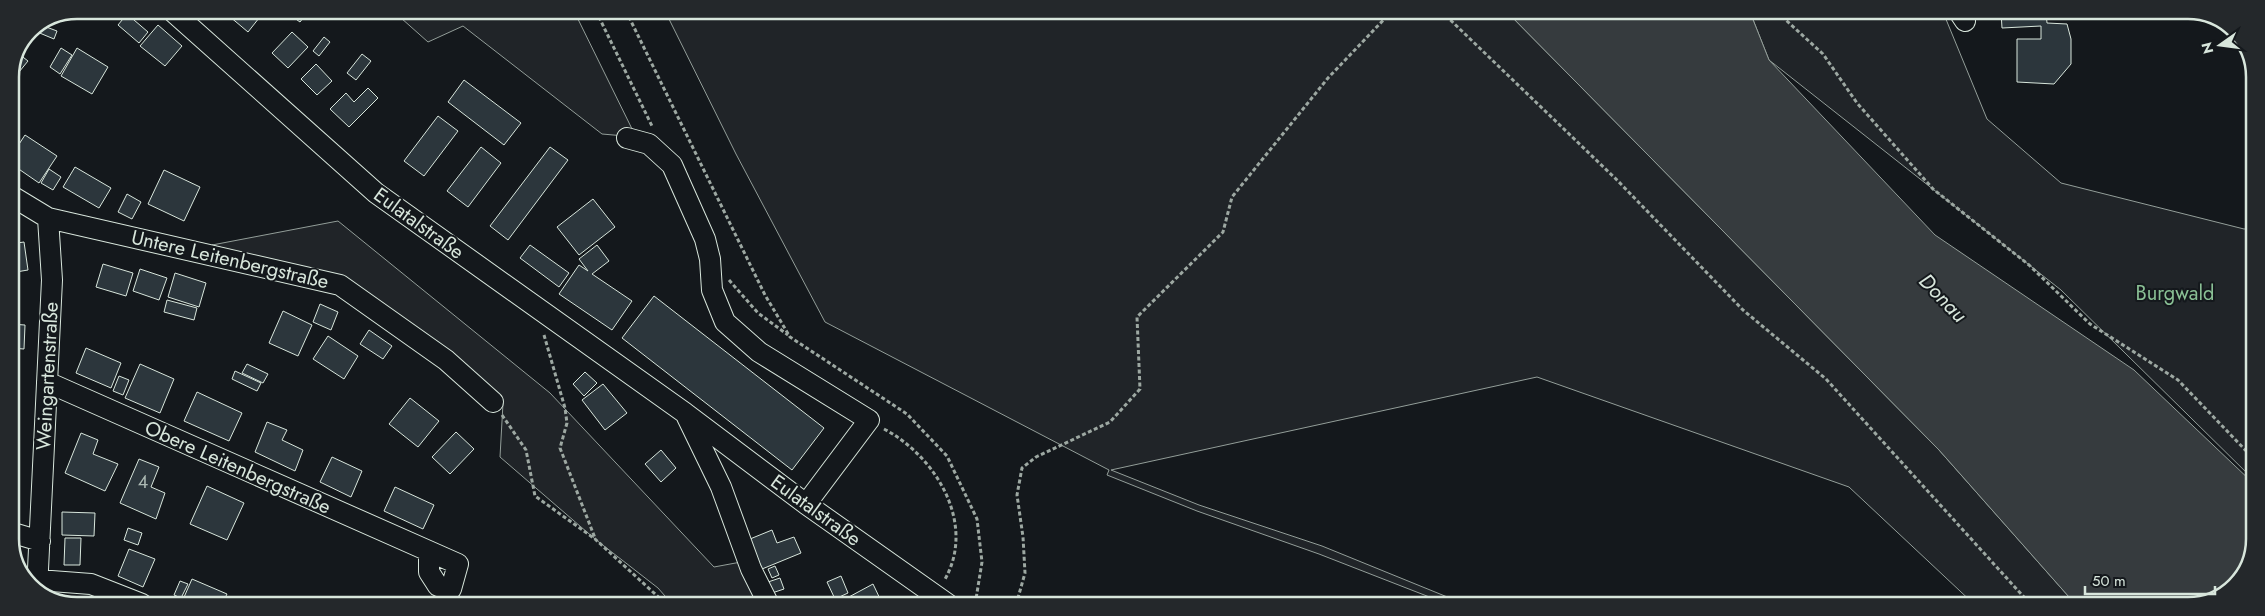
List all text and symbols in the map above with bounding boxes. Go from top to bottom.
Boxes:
north arrow [2195,20,2245,70]
text: N [2196,40,2218,56]
street label: Eulatalstraße [367,181,470,266]
street label: Untere Leitenbergstraße [128,223,331,296]
water label: Donau [1912,267,1974,329]
park label: Burgwald [2136,279,2214,308]
street label: Weingartenstraße [29,301,66,451]
street label: Obere Leitenbergstraße [140,413,336,522]
street label: Eulatalstraße [764,468,867,553]
house number: 4 [138,469,148,495]
scale bar [2085,564,2215,596]
text: 50 m [2092,570,2126,592]

